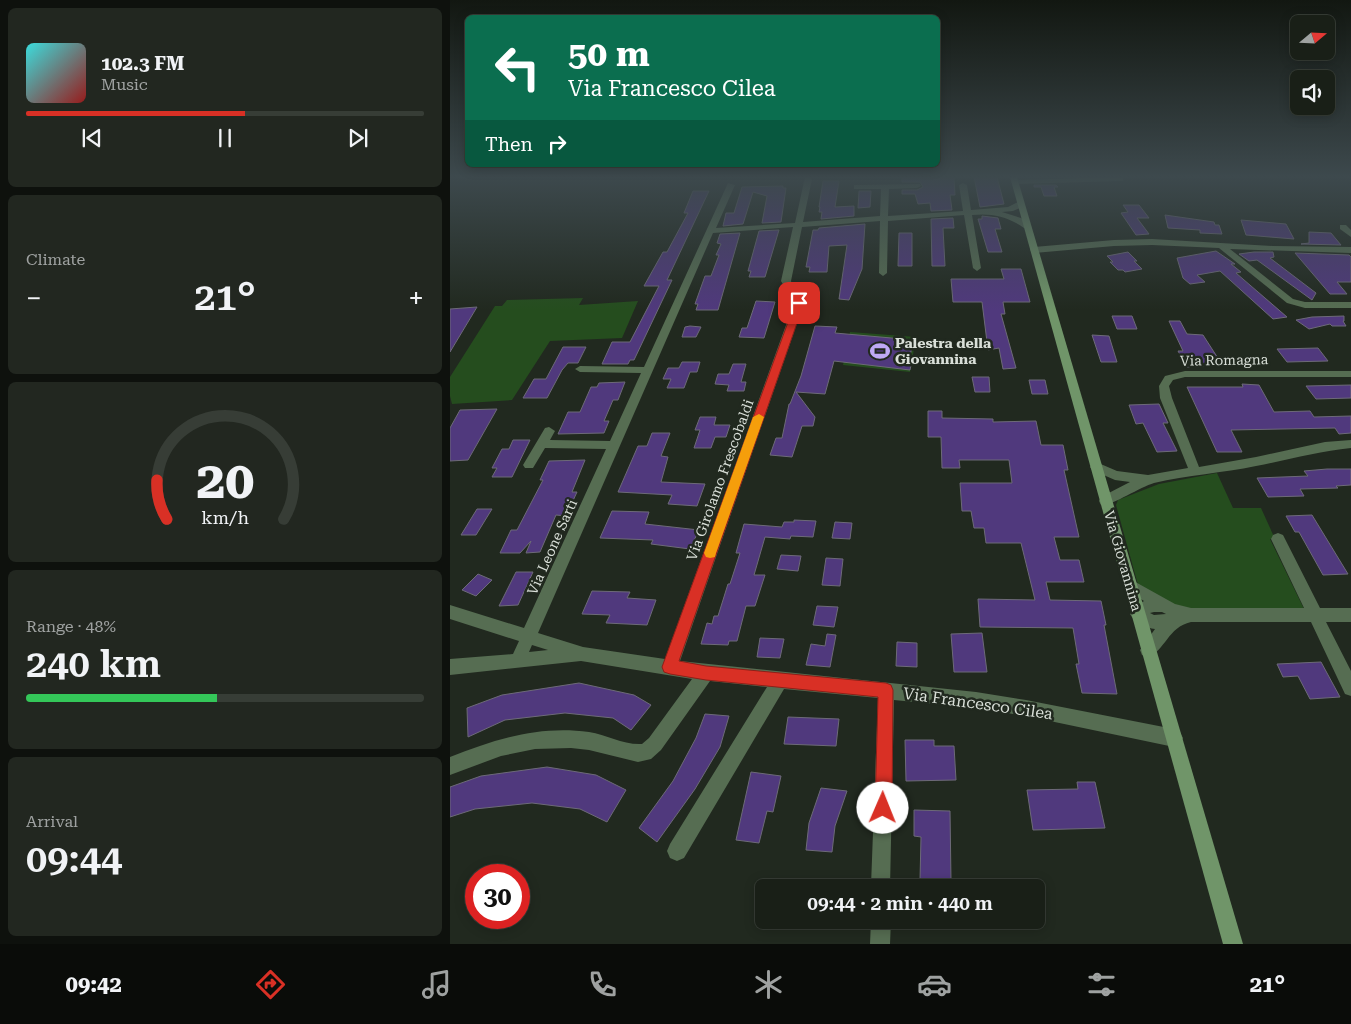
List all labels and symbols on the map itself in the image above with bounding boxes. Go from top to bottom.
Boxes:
north arrow [1290,15,1335,60]
pin [778,282,820,324]
place label: Palestra della Giovannina [895,335,992,367]
sports icon: Palestra della Giovannina [869,340,891,362]
street label: Via Romagna [1180,351,1269,369]
street label: Via Girolamo Frescobaldi [683,397,757,563]
street label: Via Leone Sarti [524,496,580,597]
street label: Via Giovannina [1101,509,1145,613]
street label: Via Francesco Cilea [902,684,1054,723]
position arrow [856,781,908,833]
speed limit sign: 30 [465,864,530,929]

